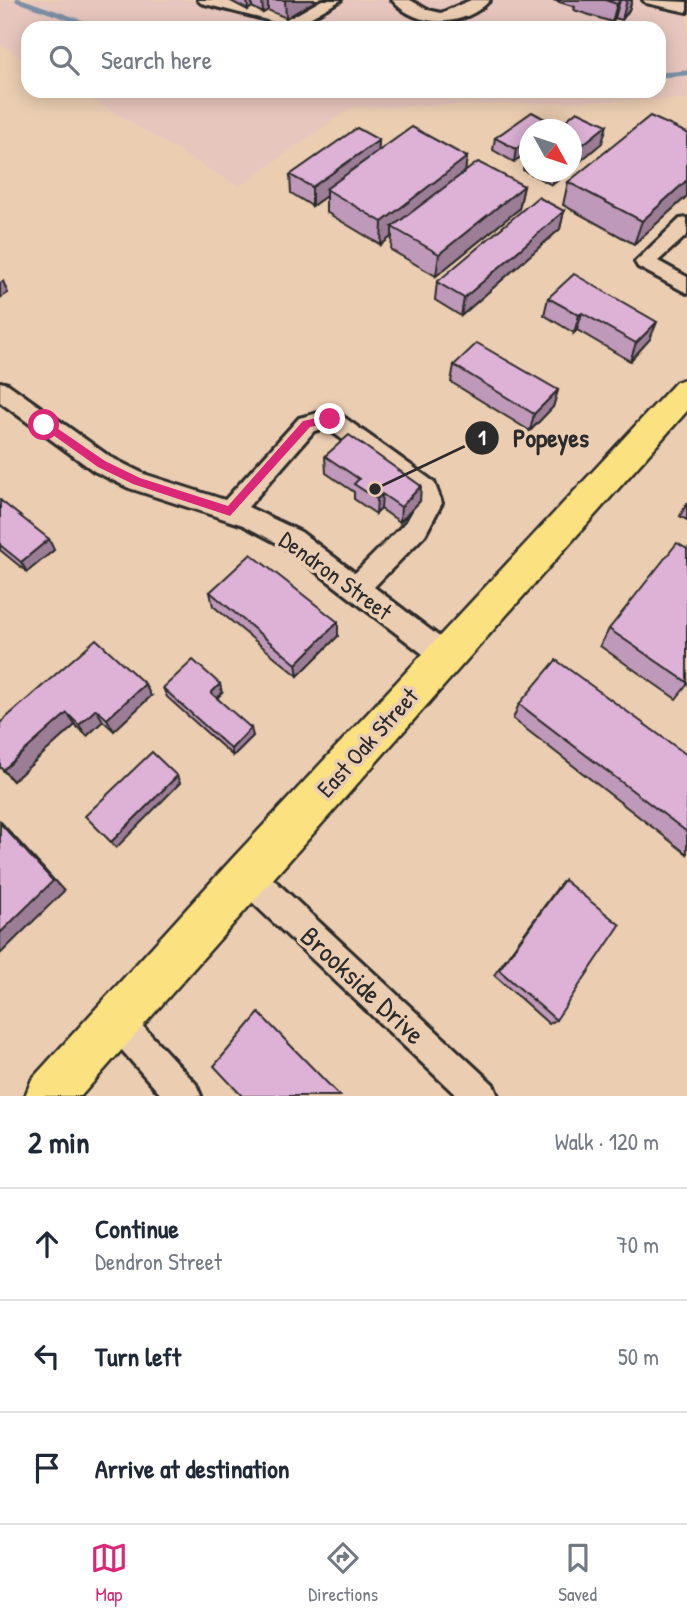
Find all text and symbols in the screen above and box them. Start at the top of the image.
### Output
search box [21,21,666,98]
icon: search [45,41,83,79]
text: Search here [101,42,212,77]
north arrow [519,119,582,182]
route end [314,403,345,434]
route start [28,409,59,440]
callout: Popeyes [464,414,603,461]
text: Popeyes [513,420,589,456]
text: 1 [478,423,486,452]
street label: Dendron Street [273,523,400,627]
street label: East Oak Street [309,680,425,804]
street label: Brookside Drive [292,917,434,1053]
text: 2 min [28,1122,90,1162]
text: Walk · 120 m [555,1126,659,1157]
text: Continue [95,1211,179,1246]
icon: ahead [28,1225,66,1263]
text: 70 m [616,1229,659,1260]
text: Dendron Street [95,1246,222,1277]
icon: left [28,1337,66,1375]
text: Turn left [95,1339,181,1374]
text: 50 m [618,1341,659,1372]
icon: arrive [28,1449,66,1487]
text: Arrive at destination [95,1451,290,1486]
tab: Map [90,1539,128,1607]
tab: Directions [308,1539,378,1607]
tab: Saved [558,1539,597,1607]

